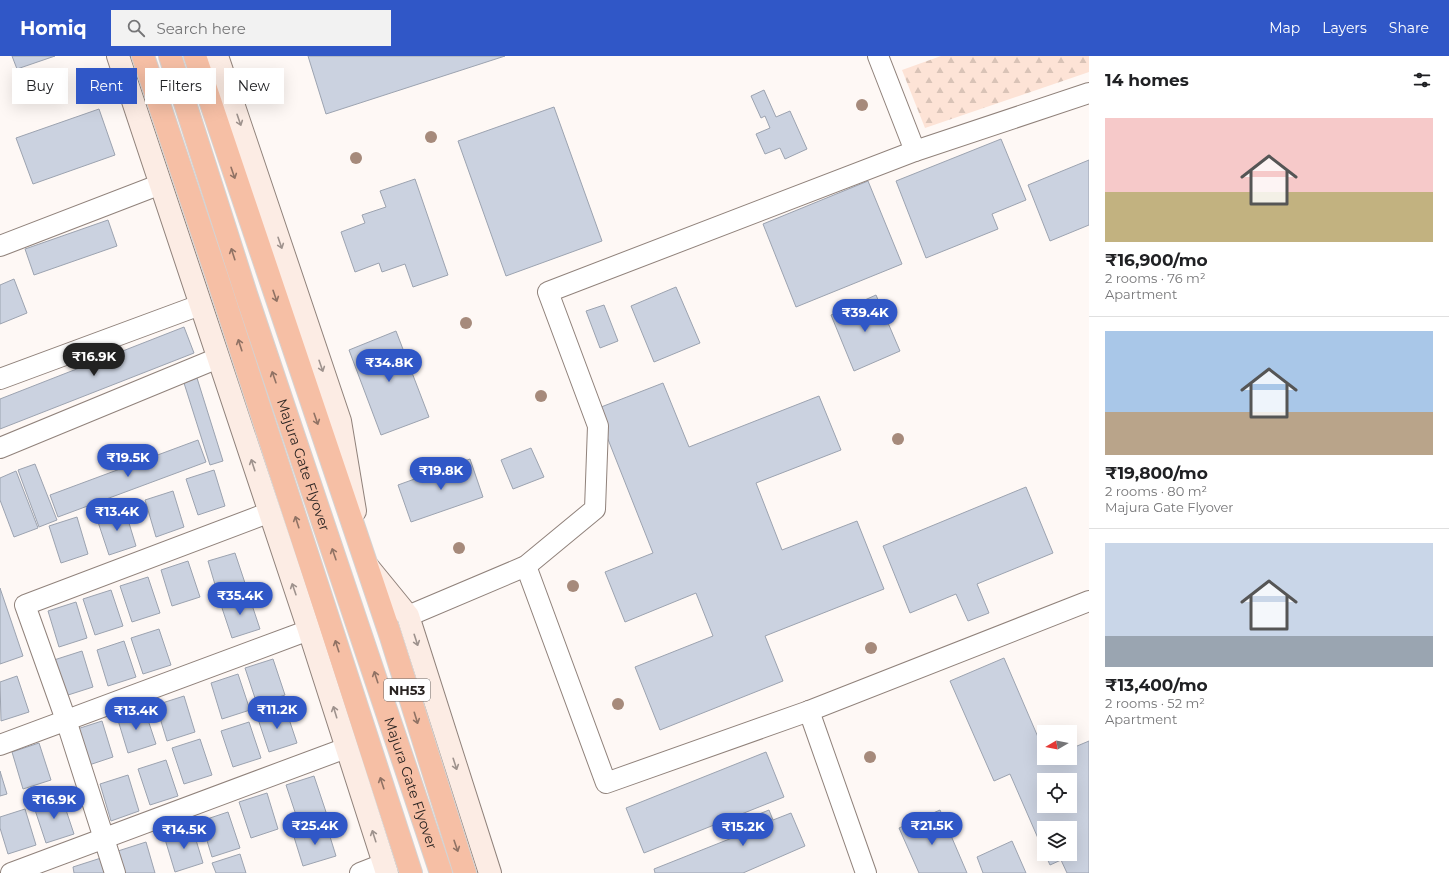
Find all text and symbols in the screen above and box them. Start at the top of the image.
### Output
search box [111,10,391,46]
text: Homiq [20,17,87,40]
icon: search [125,17,147,39]
text: Search here [157,19,246,38]
text: Map [1269,19,1300,37]
text: Layers [1322,19,1367,37]
text: Share [1389,19,1429,37]
chip: Buy [12,68,68,104]
chip: Rent [76,68,137,104]
chip: Filters [145,68,216,104]
chip: New [224,68,284,104]
icon: filters [1411,69,1433,91]
text: 14 homes [1105,70,1189,90]
one-way arrow [235,113,243,125]
icon: home [1233,144,1305,216]
one-way arrow [230,167,238,179]
one-way arrow [277,236,284,249]
one-way arrow [229,248,236,261]
text: ₹16,900/mo [1105,250,1208,270]
text: 2 rooms · 76 m² [1105,270,1205,286]
text: Apartment [1105,286,1177,302]
one-way arrow [272,290,279,303]
pin: ₹39.4K [832,299,898,333]
text: ₹39.4K [841,304,889,320]
one-way arrow [236,339,243,352]
pin: ₹16.9K [61,343,127,377]
text: ₹16.9K [72,348,116,364]
pin: ₹34.8K [356,349,422,383]
text: ₹34.8K [365,354,413,370]
icon: home [1233,357,1305,429]
one-way arrow [318,359,325,372]
one-way arrow [270,371,277,384]
street label: Majura Gate Flyover [273,396,334,534]
one-way arrow [313,413,321,425]
pin: ₹19.5K [95,444,161,478]
text: ₹19.5K [106,449,150,465]
pin: ₹19.8K [408,457,474,491]
one-way arrow [249,459,256,472]
text: ₹19.8K [419,462,463,478]
text: ₹19,800/mo [1105,463,1208,483]
text: 2 rooms · 80 m² [1105,483,1207,499]
pin: ₹13.4K [84,498,150,532]
text: Majura Gate Flyover [1105,499,1234,515]
text: ₹13.4K [95,503,139,519]
one-way arrow [293,516,300,529]
one-way arrow [330,547,337,560]
icon: home [1233,569,1305,641]
pin: ₹35.4K [207,582,273,616]
one-way arrow [290,583,298,595]
text: ₹35.4K [217,587,263,603]
one-way arrow [413,633,420,646]
one-way arrow [333,639,340,652]
one-way arrow [372,670,379,683]
text: ₹13,400/mo [1105,675,1208,695]
road number: NH53 [384,679,430,701]
text: 2 rooms · 52 m² [1105,695,1205,711]
pin: ₹11.2K [244,696,310,730]
pin: ₹13.4K [103,697,169,731]
text: ₹11.2K [257,701,297,717]
text: ₹13.4K [114,702,158,718]
one-way arrow [330,707,338,719]
text: Apartment [1105,711,1177,727]
one-way arrow [413,712,420,725]
street label: Majura Gate Flyover [380,715,442,852]
north arrow [1037,725,1077,765]
map controls [1037,725,1077,861]
one-way arrow [452,757,459,770]
button: locate [1037,773,1077,813]
one-way arrow [377,777,385,789]
pin: ₹16.9K [21,786,87,820]
text: ₹16.9K [32,791,76,807]
pin: ₹25.4K [282,812,348,846]
pin: ₹21.5K [899,812,965,846]
pin: ₹15.2K [710,813,776,847]
pin: ₹14.5K [151,816,217,850]
text: ₹25.4K [292,817,338,833]
text: ₹21.5K [911,817,953,833]
text: ₹15.2K [721,818,765,834]
text: ₹14.5K [162,821,206,837]
button: layers [1037,821,1077,861]
one-way arrow [370,830,377,843]
one-way arrow [453,840,461,852]

